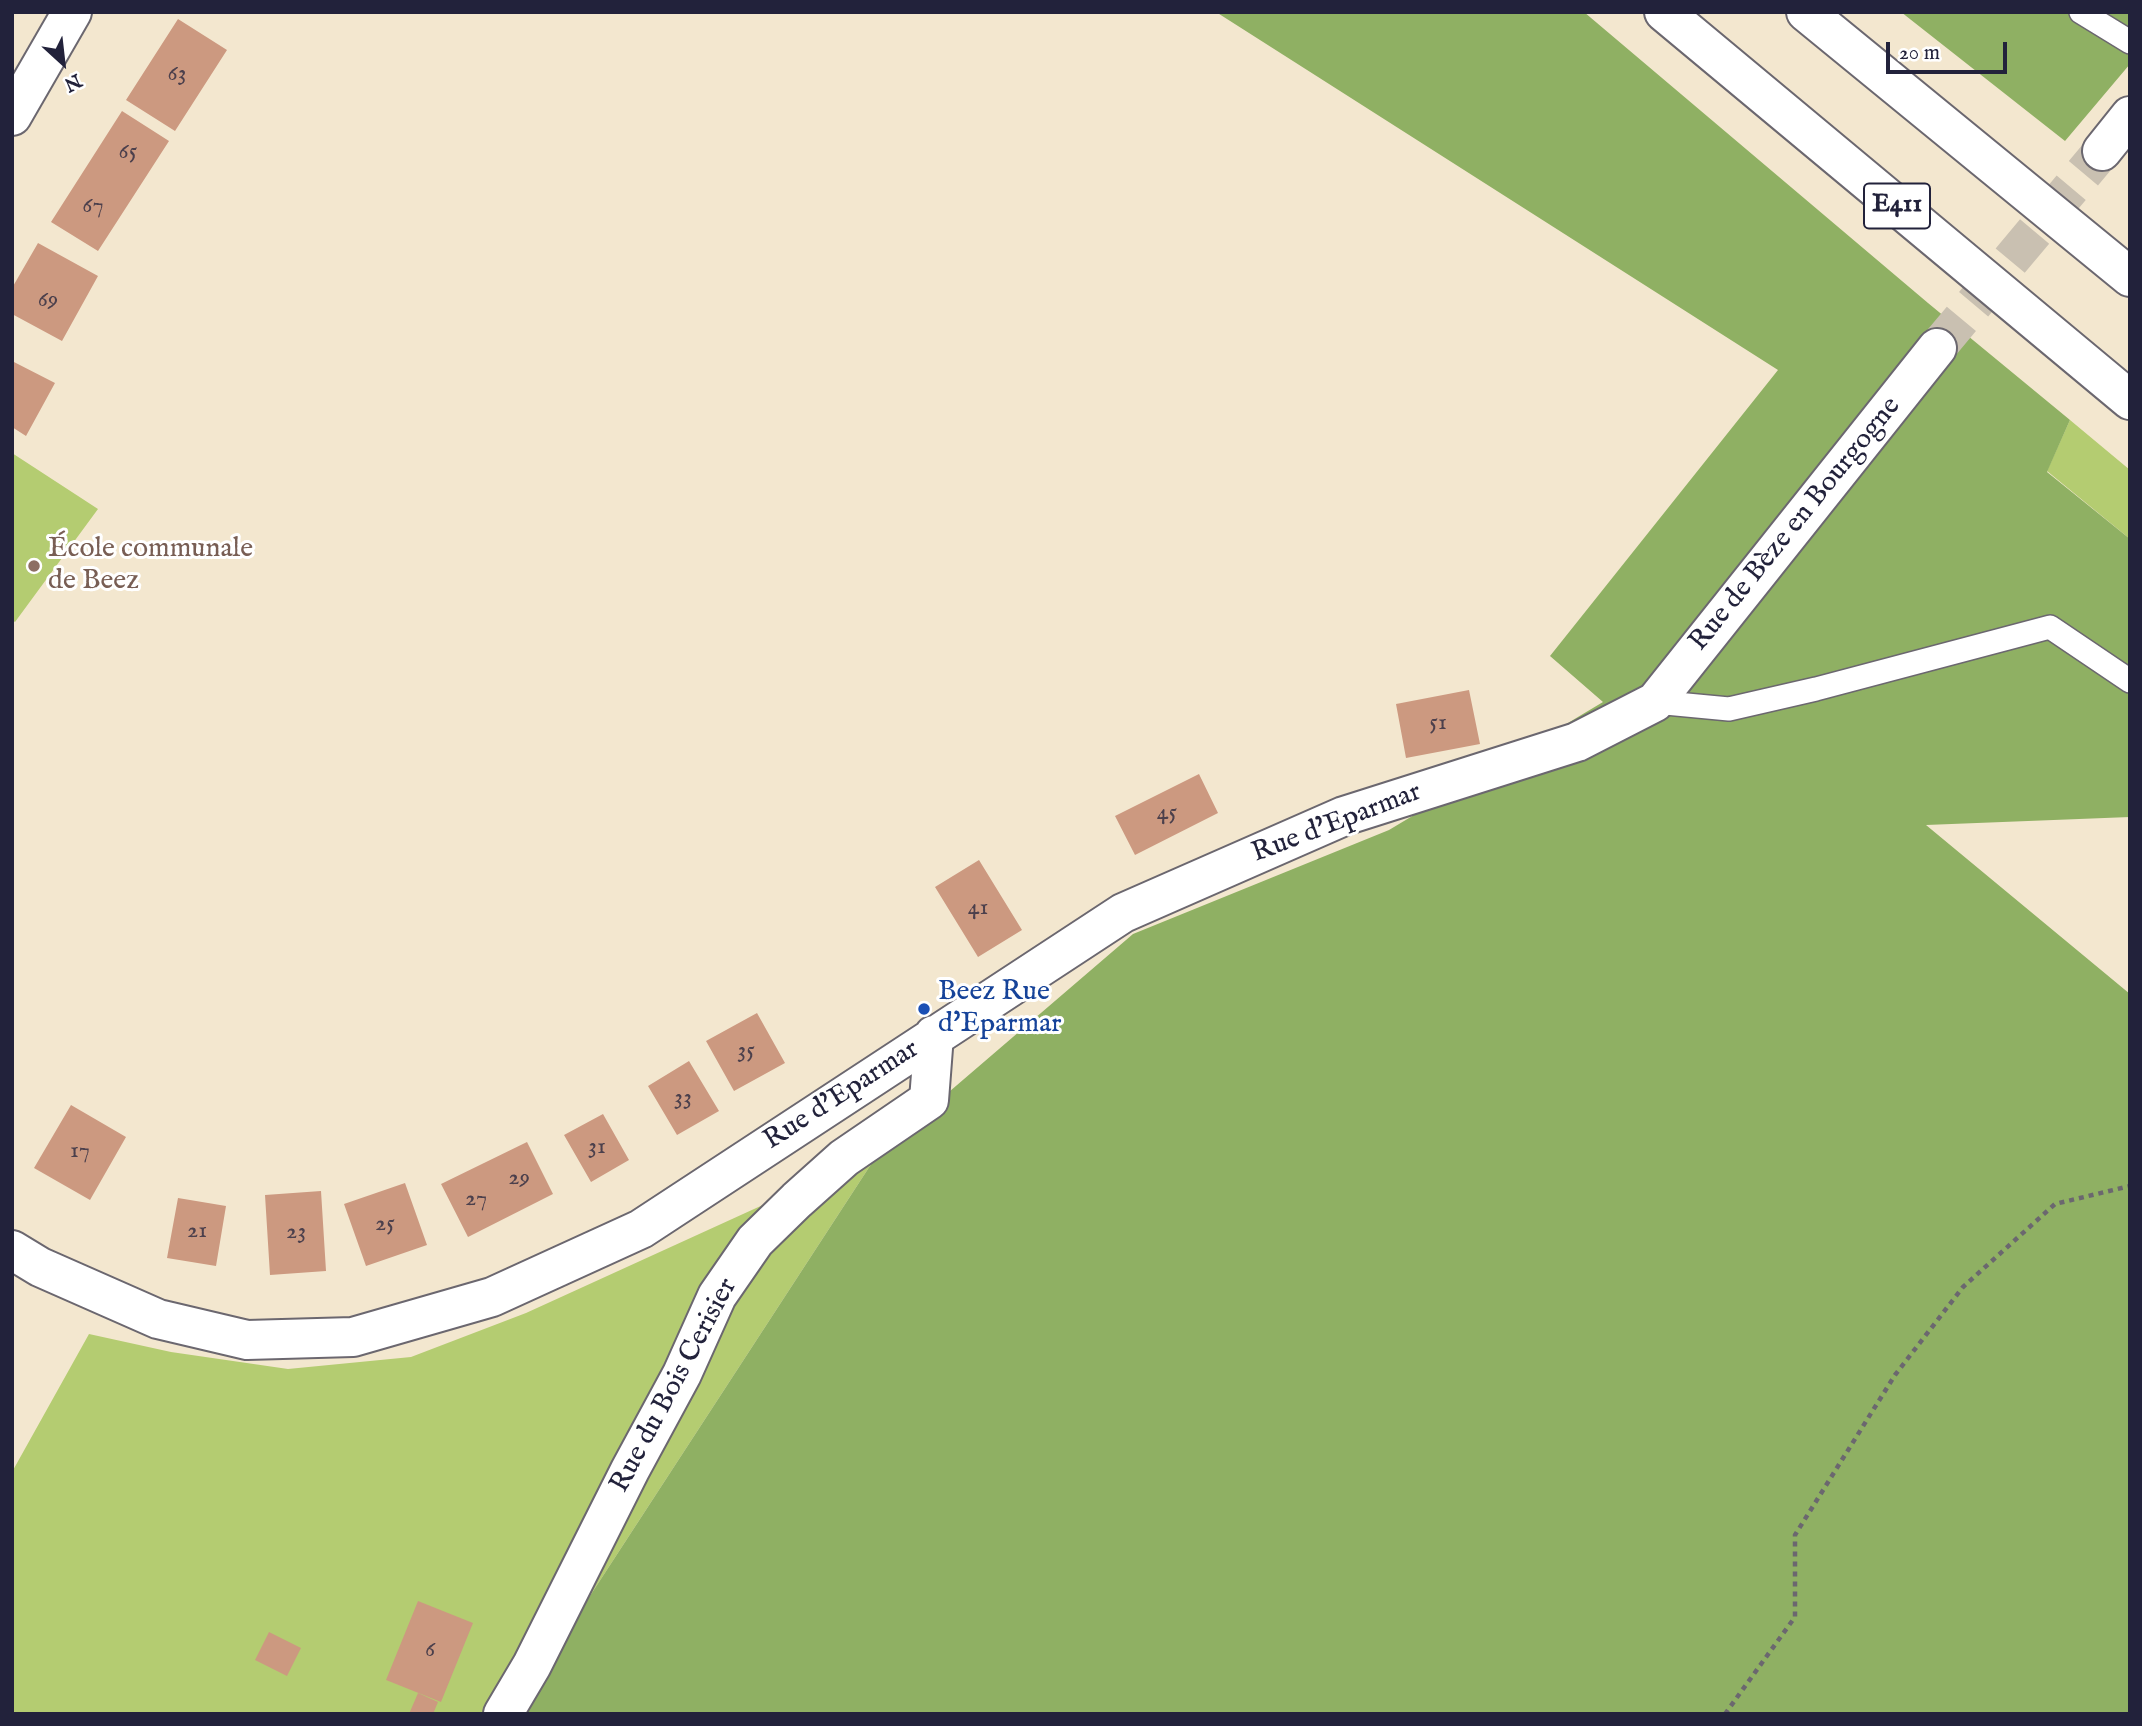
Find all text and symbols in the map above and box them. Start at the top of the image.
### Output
north arrow [28,28,98,98]
scale bar [1890,28,2011,72]
text: 20 m [1899,40,1940,67]
house number: 63 [167,61,187,89]
text: N [60,67,85,96]
house number: 65 [119,139,137,167]
road number: E411 [1864,183,1930,228]
house number: 67 [82,193,104,221]
house number: 69 [38,287,58,315]
street label: Rue de Bèze en Bourgogne [1683,391,1909,659]
place label: École communale de Beez [48,533,253,599]
marker: École communale de Beez [26,558,42,574]
house number: 51 [1429,710,1447,738]
street label: Rue d'Eparmar [1248,776,1426,872]
house number: 45 [1157,800,1177,828]
house number: 41 [968,895,988,923]
place label: Beez Rue d'Eparmar [938,976,1062,1042]
marker: Beez Rue d'Eparmar [916,1001,932,1017]
street label: Rue d'Eparmar [758,1033,926,1159]
house number: 35 [737,1038,755,1066]
house number: 33 [674,1085,692,1113]
house number: 31 [588,1134,606,1162]
house number: 17 [70,1138,90,1166]
house number: 29 [508,1165,530,1193]
house number: 27 [465,1186,487,1214]
house number: 25 [375,1211,395,1239]
house number: 21 [187,1218,207,1246]
house number: 23 [286,1219,306,1247]
street label: Rue du Bois Cerisier [604,1273,746,1499]
house number: 6 [425,1637,435,1665]

